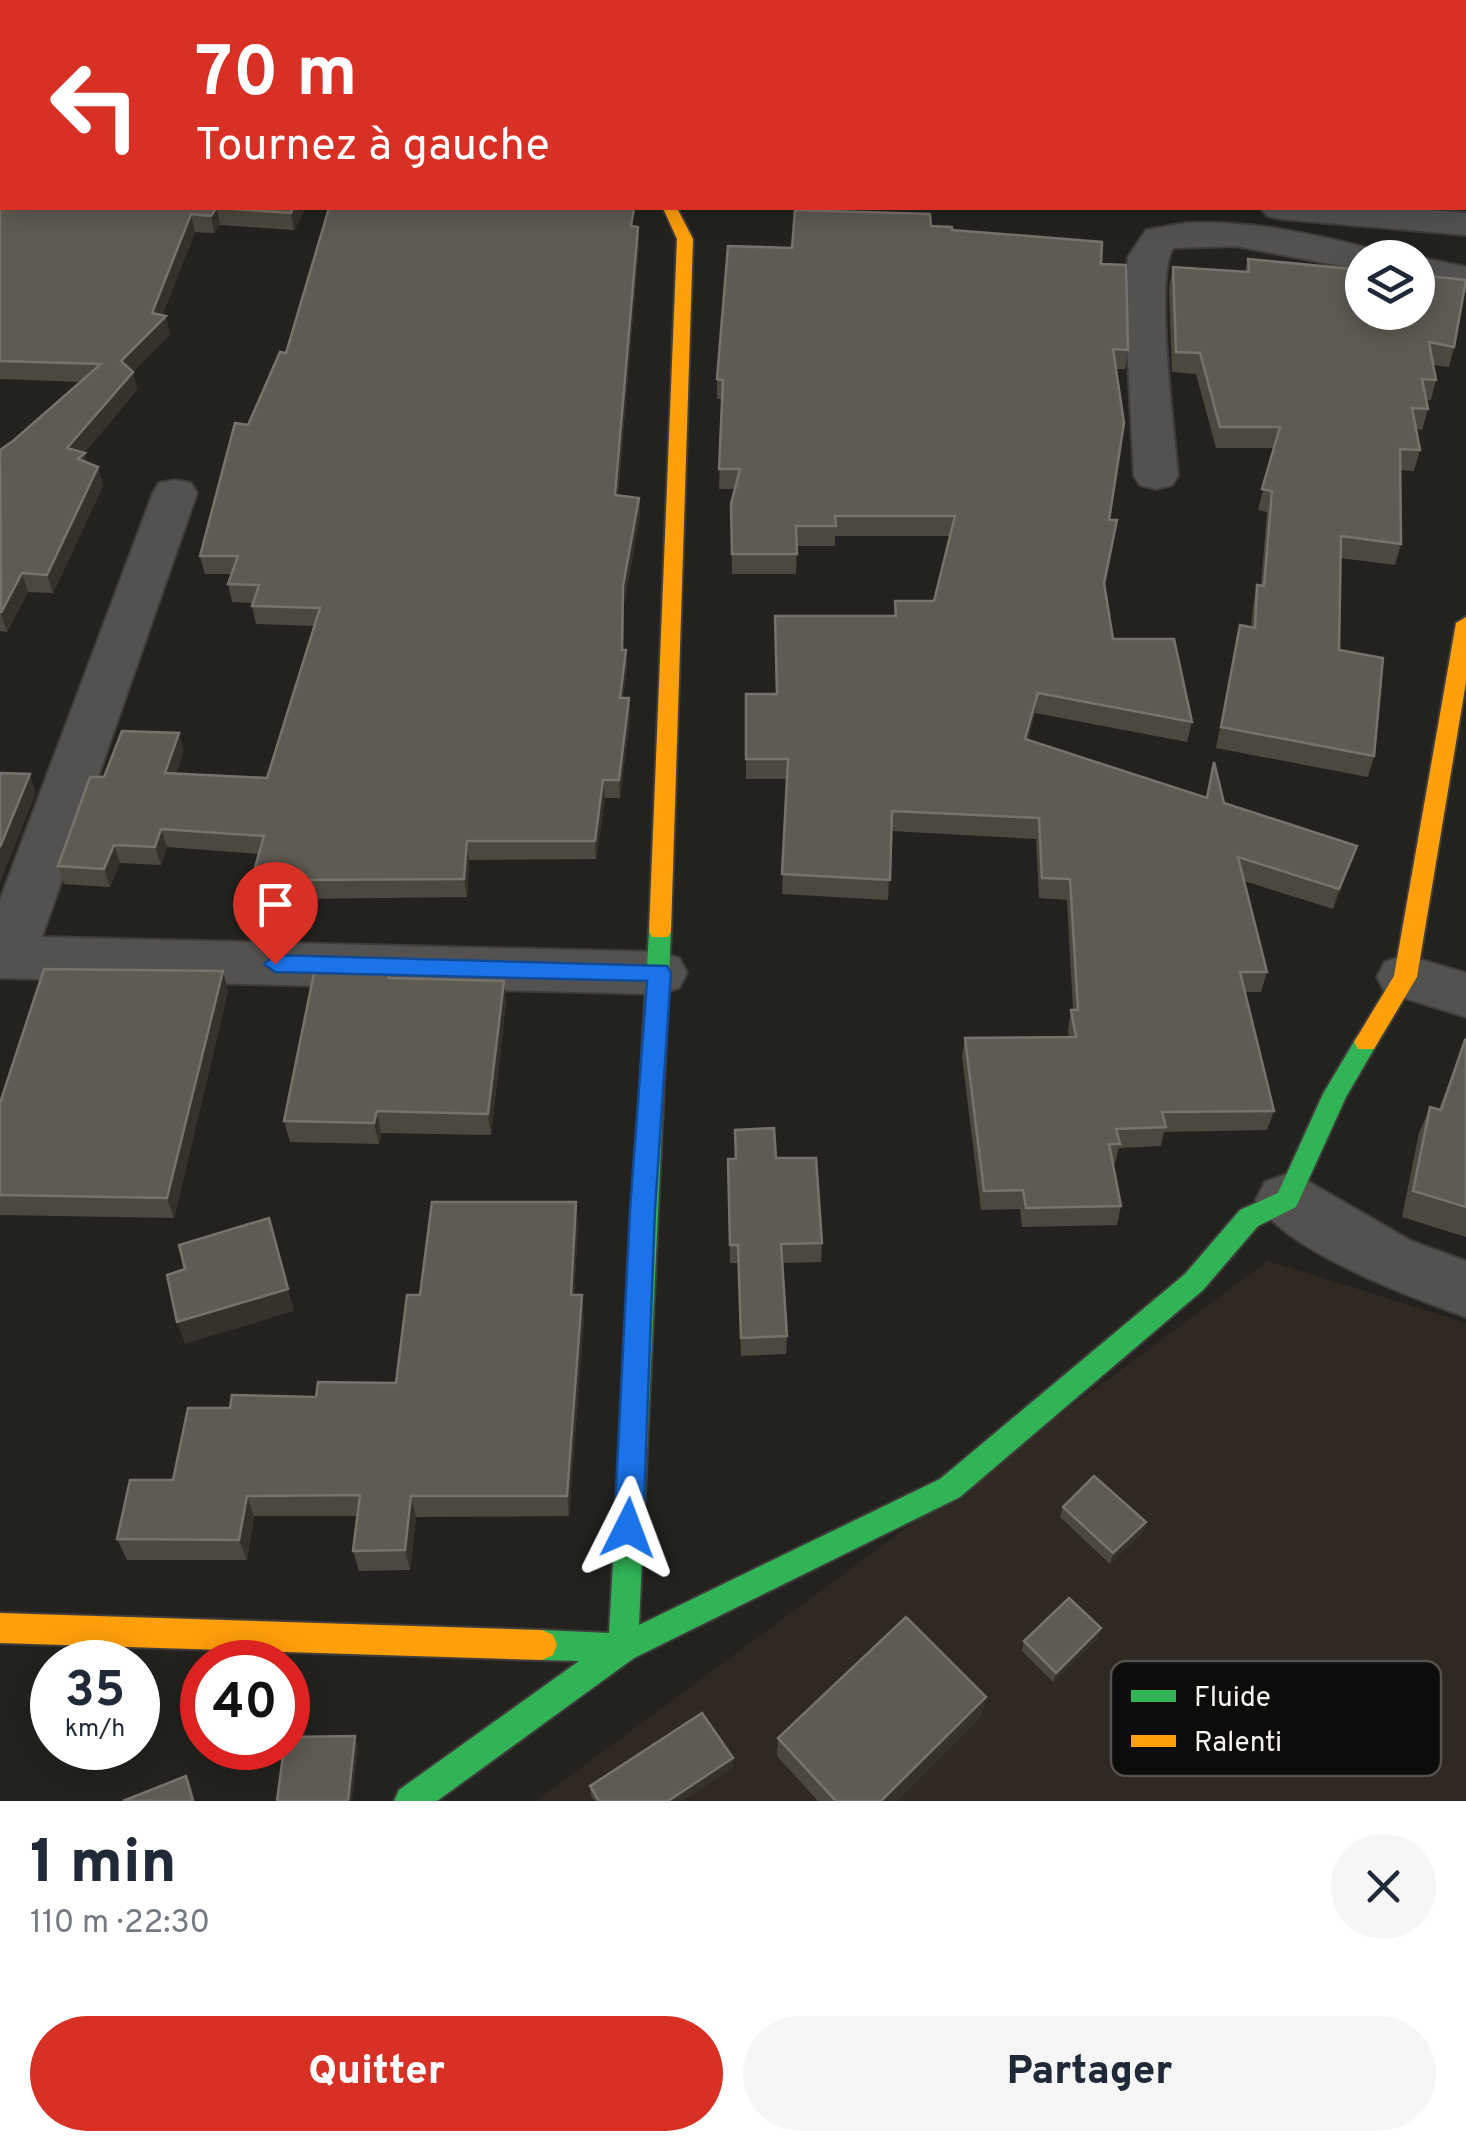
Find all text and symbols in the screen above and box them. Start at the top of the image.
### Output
text: 70 m [195,32,358,121]
icon: left [30,40,160,170]
text: Tournez à gauche [195,119,550,176]
map controls [1345,240,1435,330]
button: layers [1345,240,1435,330]
pin [233,862,318,965]
icon: arrive [248,877,303,932]
position arrow [576,1476,680,1580]
speed limit sign: 40 [180,1640,310,1770]
text: 35 [65,1661,125,1724]
legend [1111,1661,1441,1776]
text: Fluide [1194,1681,1271,1717]
text: km/h [65,1714,125,1746]
text: Ralenti [1194,1726,1282,1762]
text: 1 min [30,1828,177,1904]
button: close [1331,1834,1436,1939]
text: 110 m · 22:30 [30,1904,210,1944]
button: Quitter [30,2016,723,2131]
button: Partager [743,2016,1436,2131]

